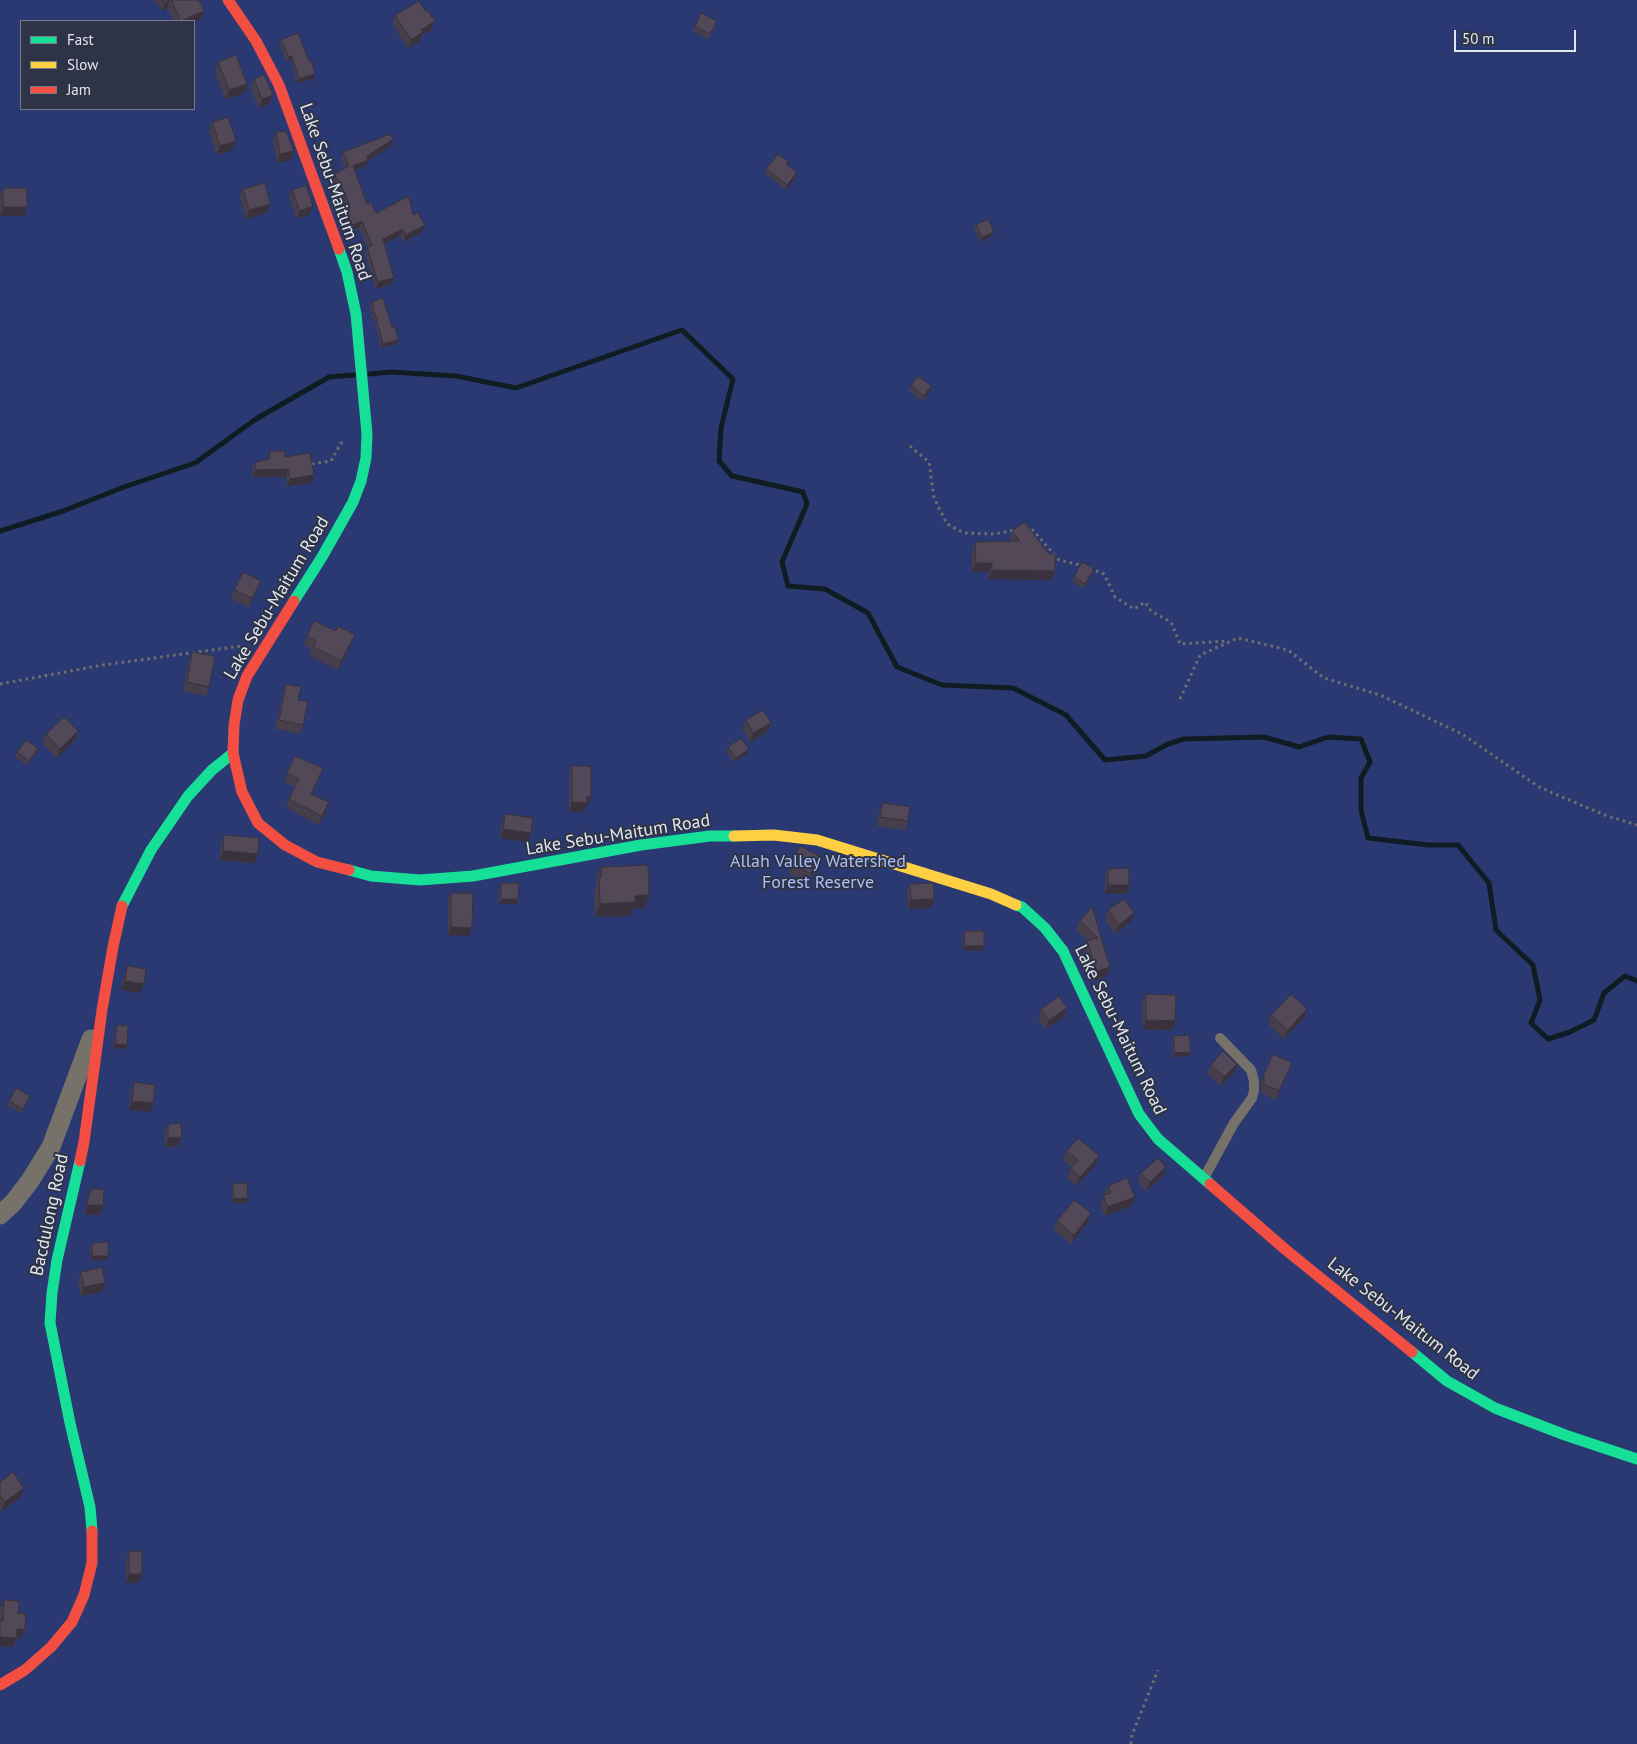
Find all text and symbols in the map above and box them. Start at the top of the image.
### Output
legend [20,20,195,110]
scale bar [1457,20,1580,52]
text: 50 m [1462,29,1495,48]
text: Fast [67,30,94,49]
text: Slow [67,55,98,74]
text: Jam [67,80,91,99]
street label: Lake Sebu-Maitum Road [294,100,376,284]
street label: Lake Sebu-Maitum Road [220,513,334,683]
street label: Lake Sebu-Maitum Road [524,810,712,860]
park label: Allah Valley Watershed Forest Reserve [730,851,906,894]
street label: Lake Sebu-Maitum Road [1069,942,1171,1118]
street label: Bacdulong Road [27,1152,73,1278]
street label: Lake Sebu-Maitum Road [1323,1253,1483,1385]

